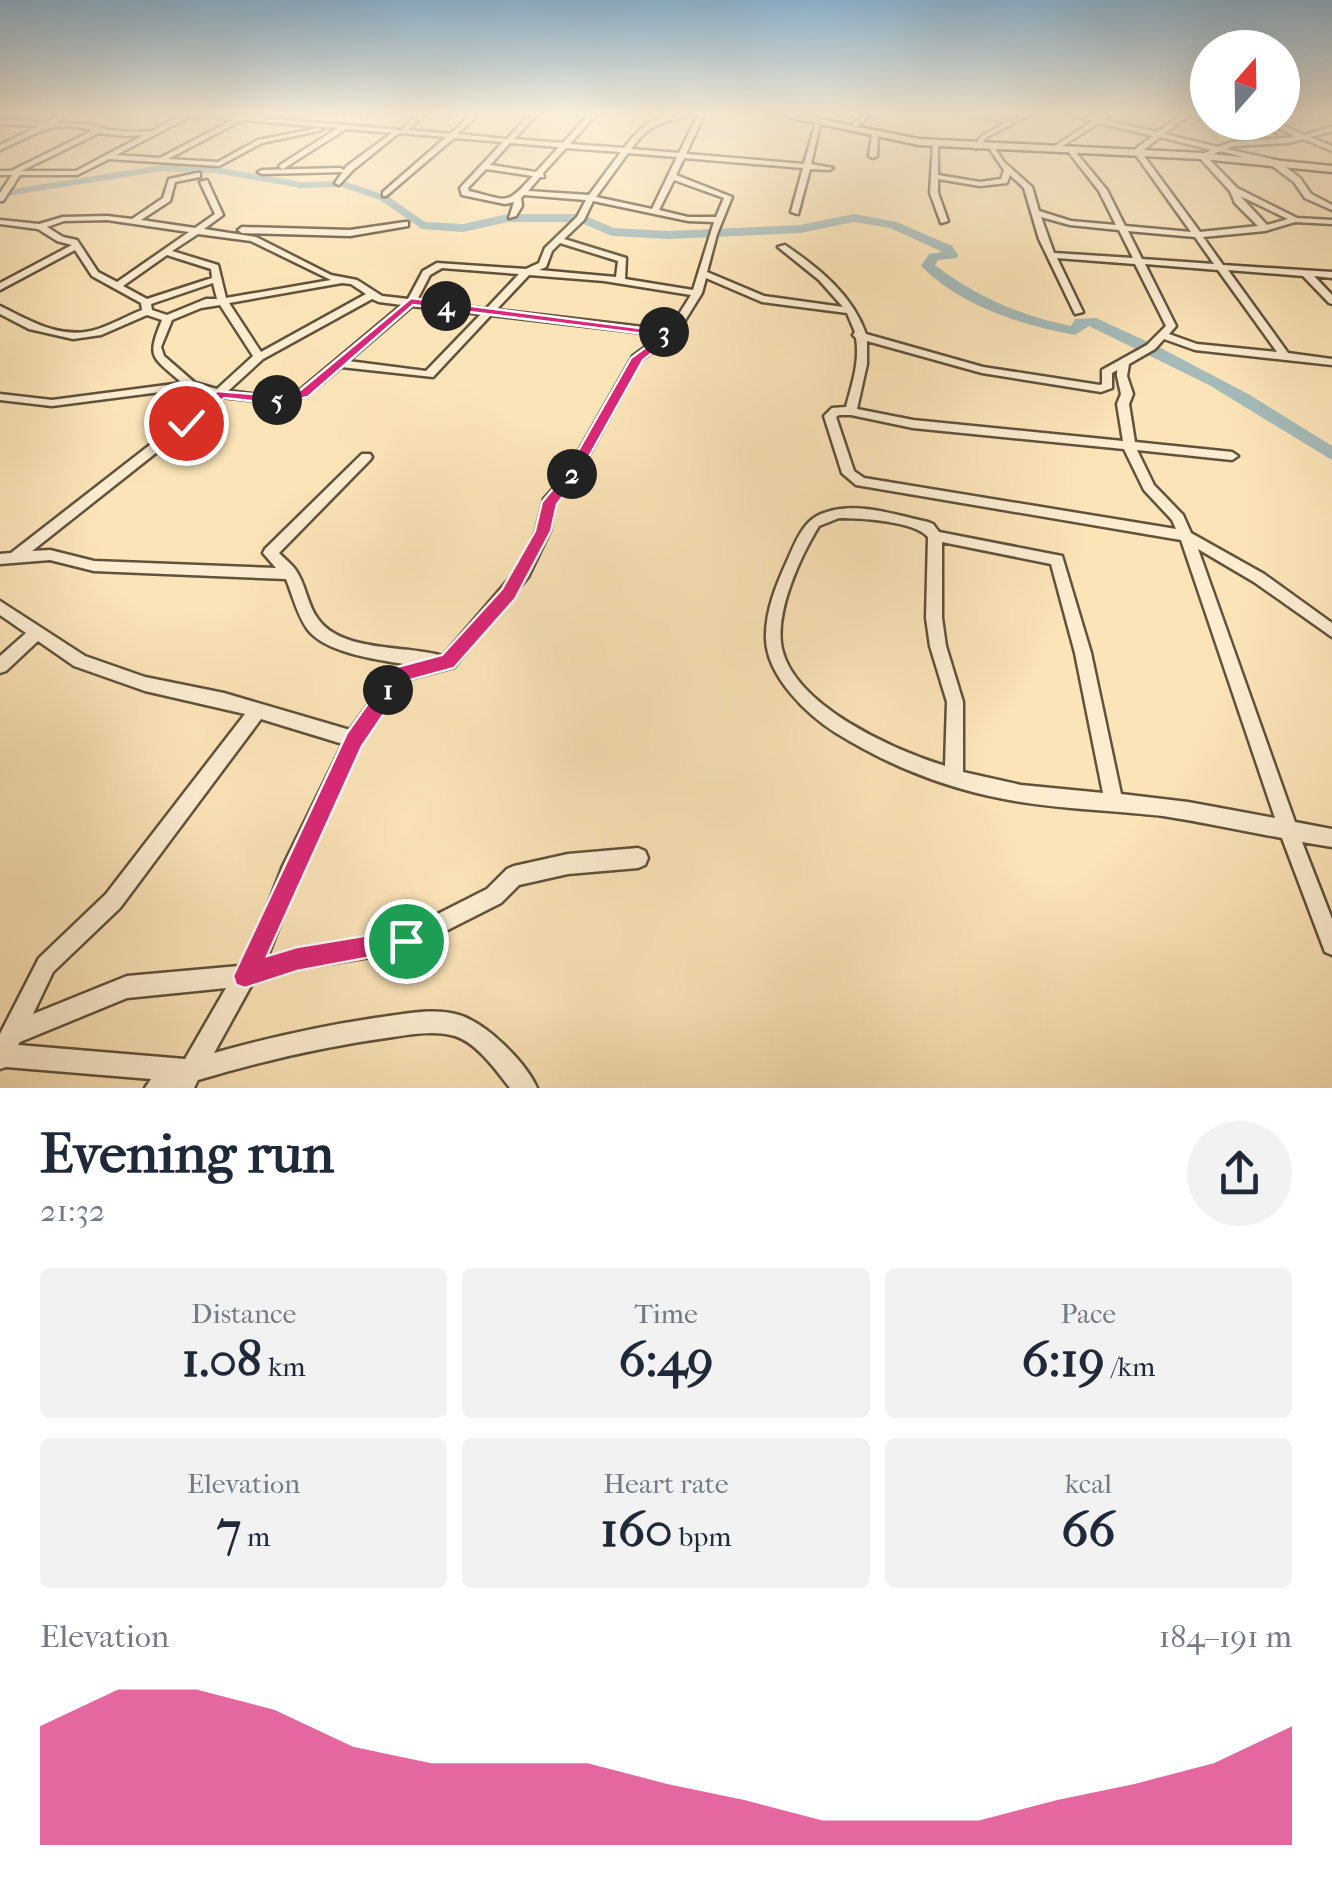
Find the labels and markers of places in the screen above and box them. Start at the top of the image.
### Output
pin: 4 [421,281,471,331]
pin: 3 [639,307,689,357]
pin: 5 [252,375,302,425]
pin [144,381,229,466]
pin: 2 [547,449,597,499]
pin: 1 [363,665,413,715]
pin [364,899,449,984]

